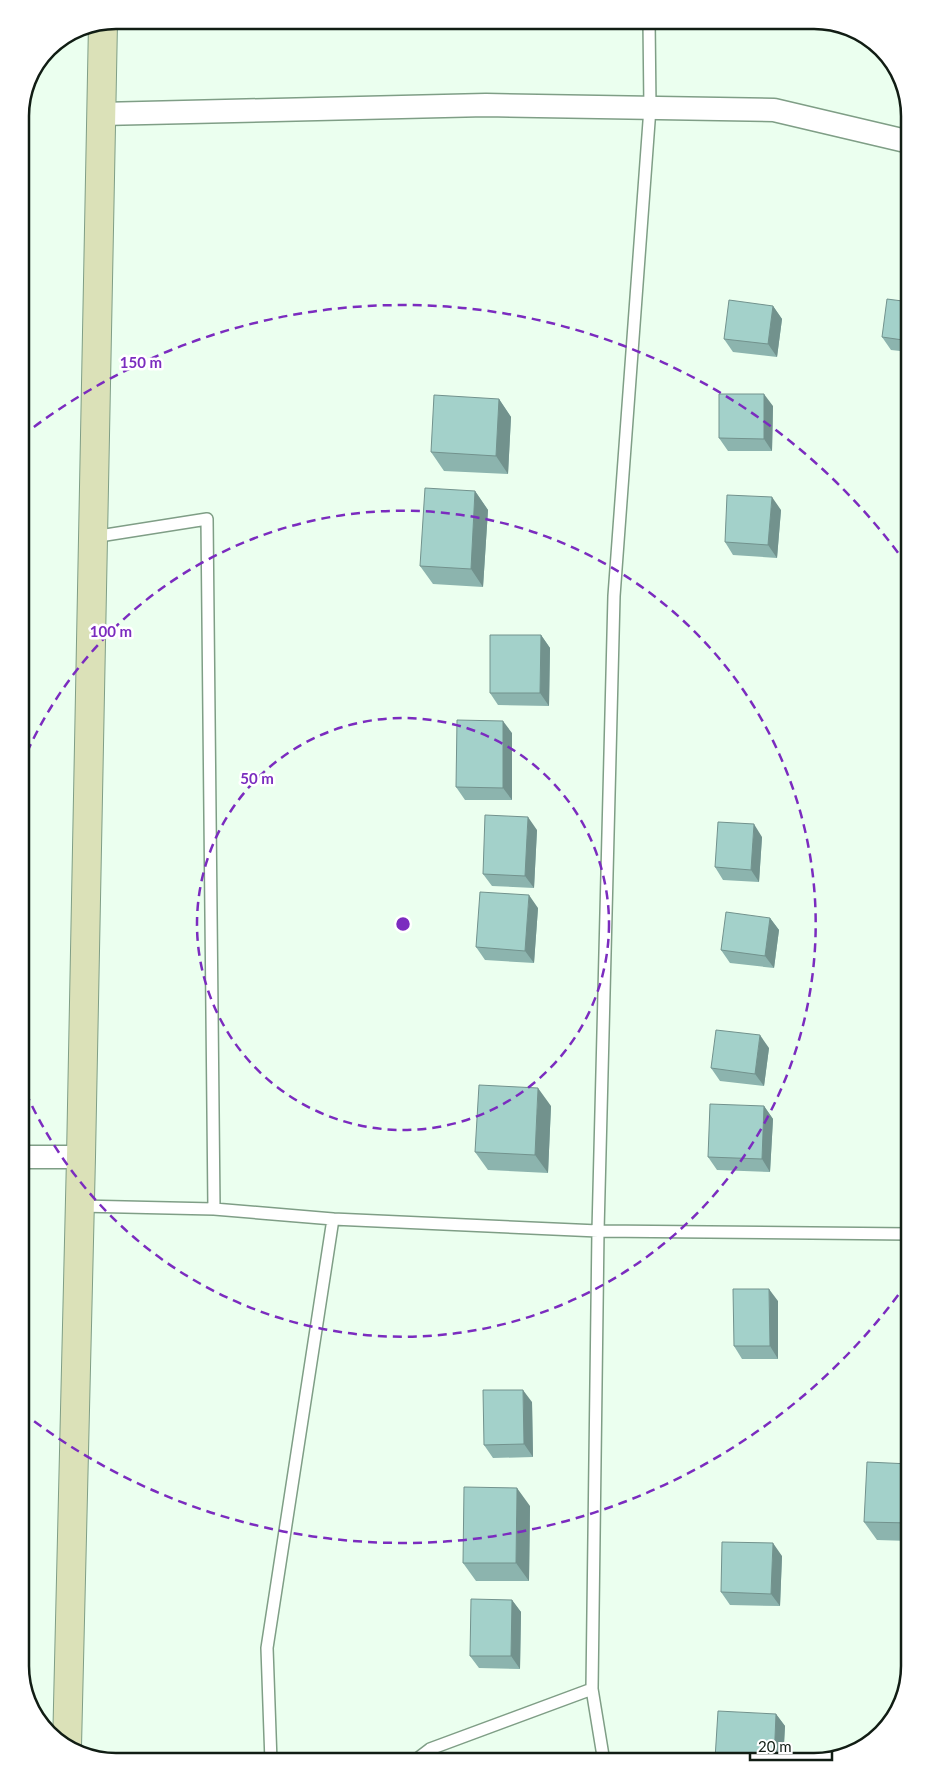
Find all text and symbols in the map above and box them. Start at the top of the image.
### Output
text: 150 m [120,353,162,371]
text: 100 m [90,622,132,640]
text: 50 m [240,769,274,787]
centre of rings [394,915,412,933]
scale bar [750,1730,832,1762]
text: 20 m [758,1737,792,1755]

